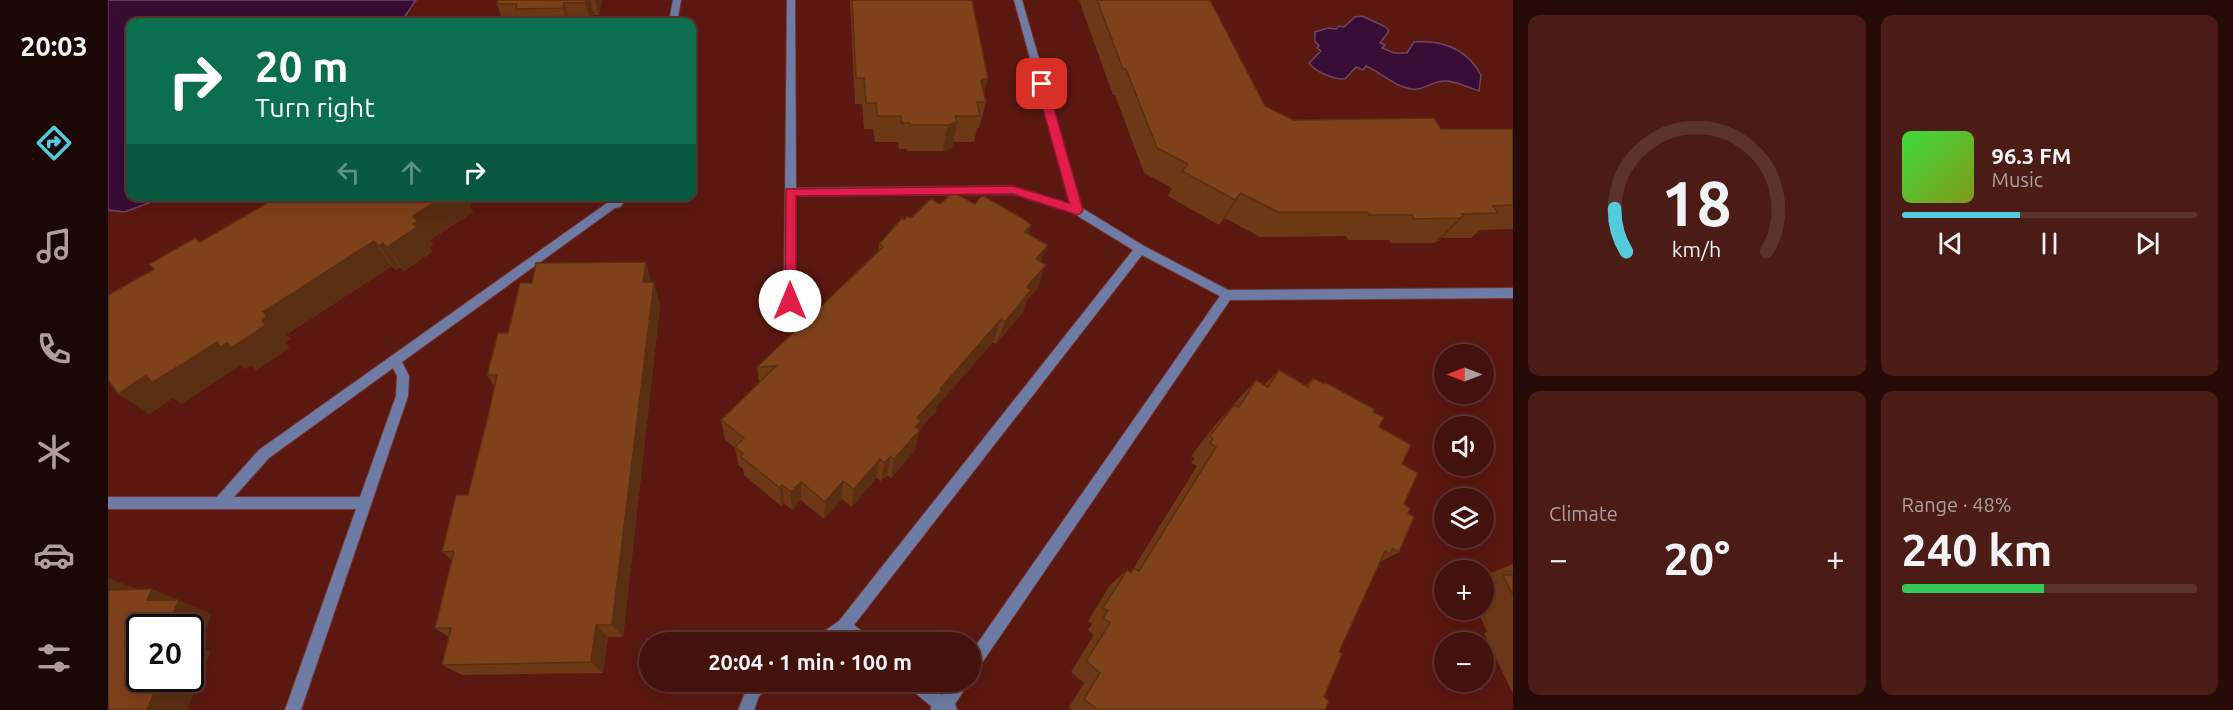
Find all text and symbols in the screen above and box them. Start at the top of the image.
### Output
text: 20:03 [20,31,88,61]
icon: right [156,42,234,120]
text: 20 m [255,43,349,90]
pin [1016,58,1067,109]
icon: arrive [1025,67,1058,100]
text: Turn right [255,92,375,122]
icon: directions [33,122,75,164]
text: 96.3 FM [1992,143,2071,168]
icon: left [332,156,365,189]
icon: ahead [395,156,428,189]
icon: right [458,156,491,189]
text: Music [1992,168,2043,191]
text: 18 [1662,169,1732,239]
icon: music [33,225,75,267]
icon: previous [1934,227,1967,260]
icon: pause [2033,227,2066,260]
icon: next [2131,227,2164,260]
text: km/h [1672,238,1721,262]
position arrow [758,269,822,333]
icon: phone [33,328,75,370]
north arrow [1434,344,1494,404]
map controls [1434,344,1494,692]
button: sound [1434,416,1494,476]
icon: climate [33,431,75,473]
button: layers [1434,488,1494,548]
text: Range · 48% [1902,493,2012,516]
text: Climate [1549,502,1618,525]
text: 240 km [1902,524,2052,575]
text: 20° [1663,533,1730,584]
icon: car [33,534,75,576]
text: − [1549,540,1568,577]
text: + [1826,540,1845,577]
button: + [1434,560,1494,620]
speed limit sign: 20 [126,614,204,692]
button: − [1434,632,1494,692]
icon: filters [33,637,75,679]
text: 20:04 · 1 min · 100 m [708,649,912,674]

